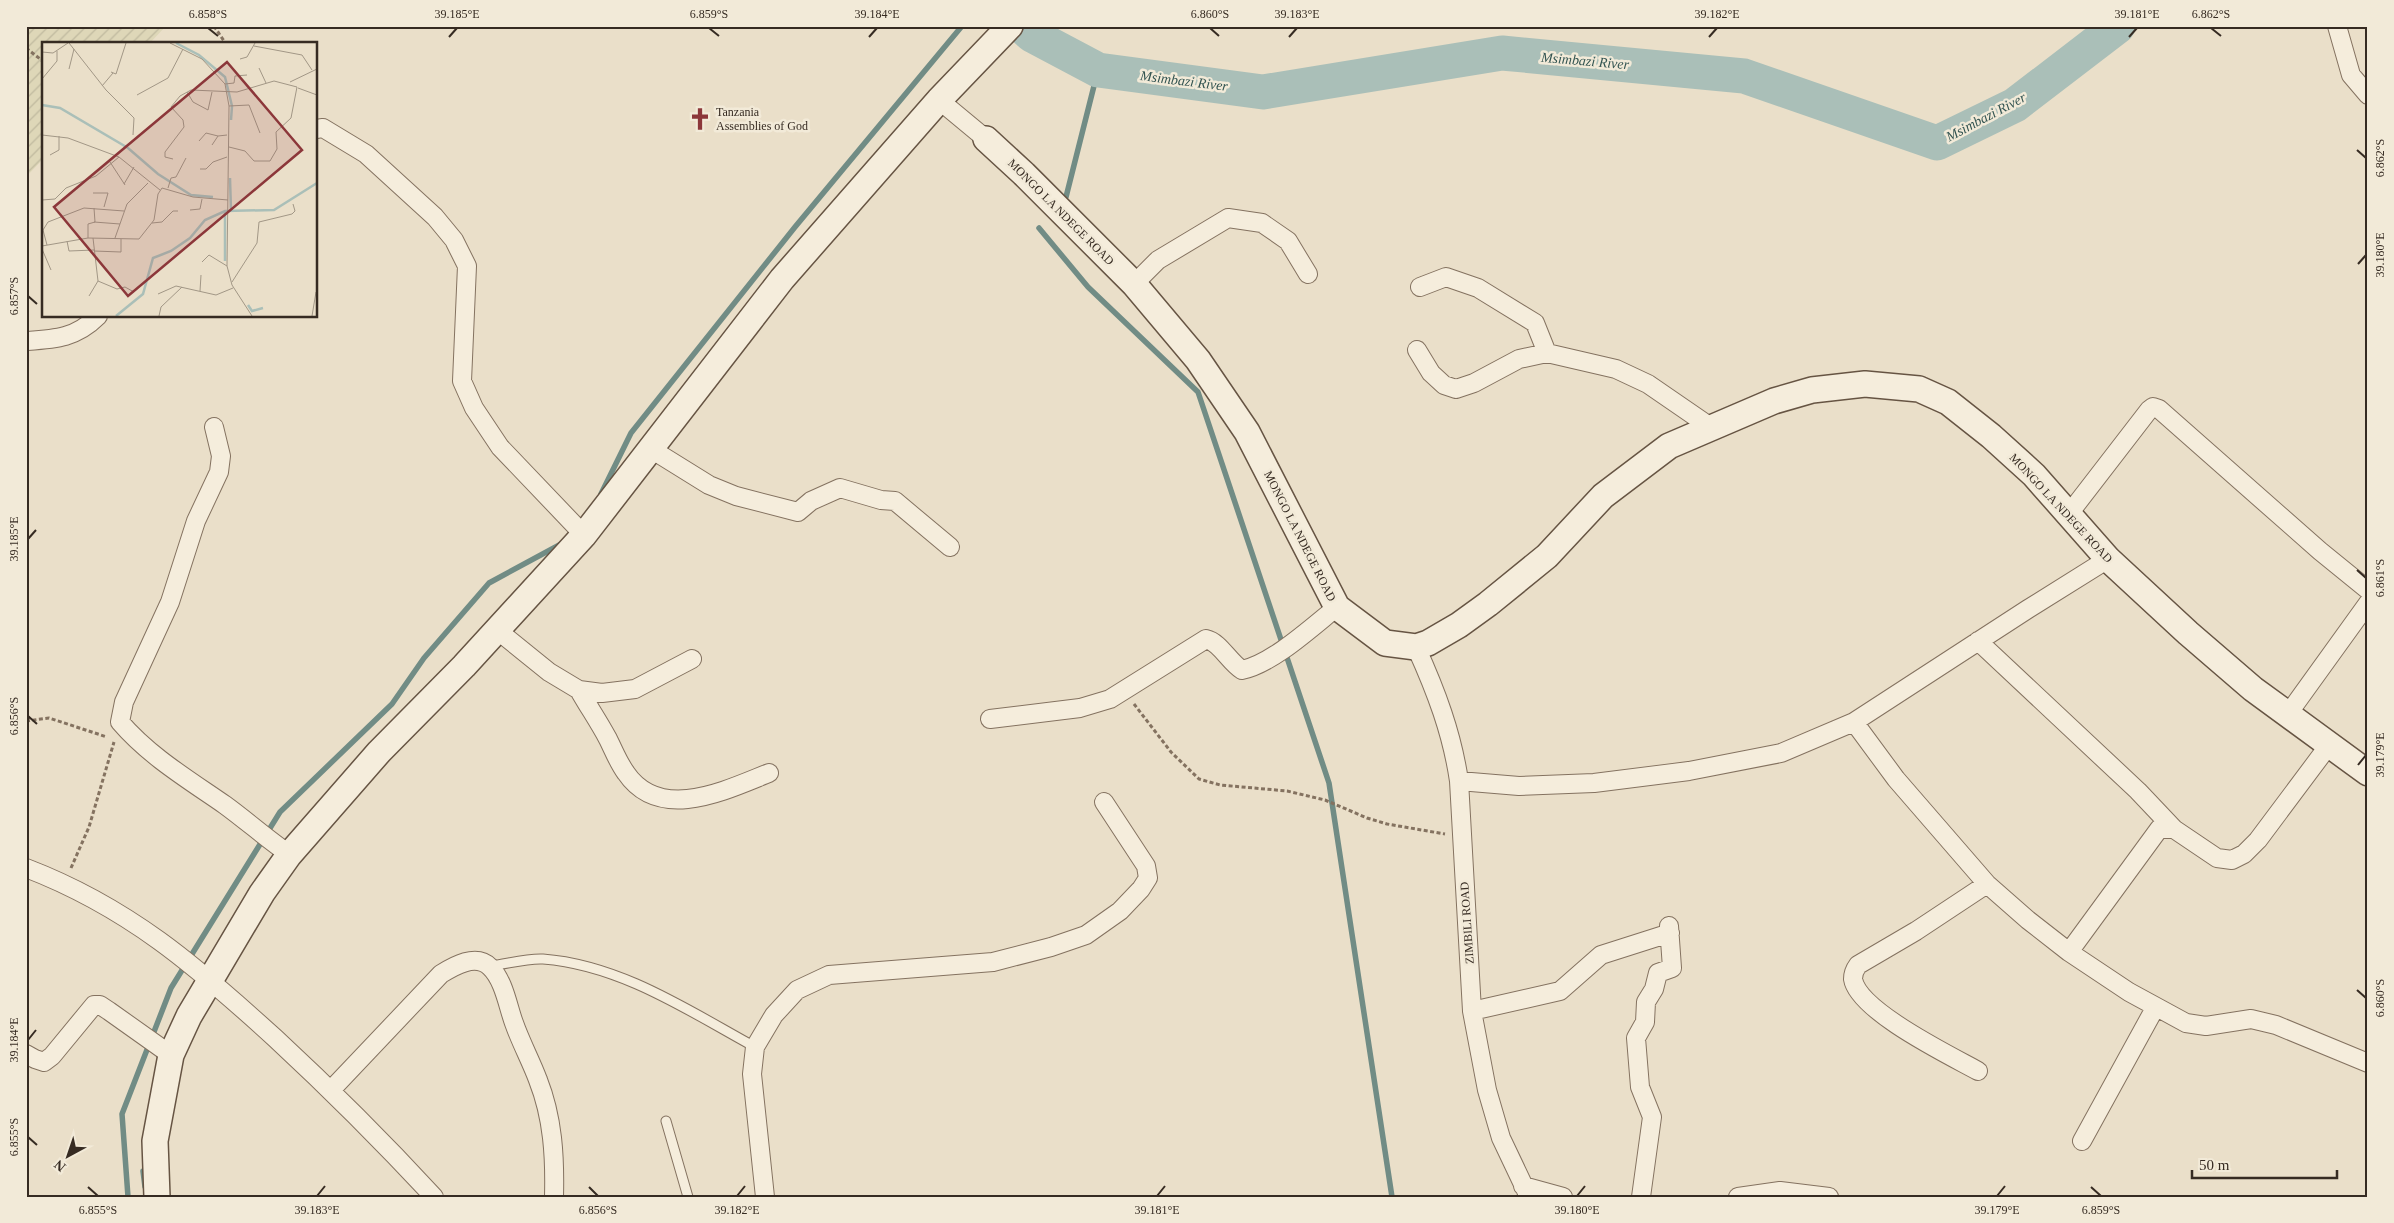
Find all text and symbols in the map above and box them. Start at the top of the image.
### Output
text: 6.858°S [189,7,227,21]
text: 39.185°E [434,7,480,21]
text: 6.859°S [690,7,728,21]
text: 39.184°E [854,7,900,21]
text: 6.860°S [1191,7,1229,21]
text: 39.183°E [1274,7,1320,21]
text: 39.182°E [1694,7,1740,21]
text: 39.181°E [2114,7,2160,21]
text: 6.862°S [2192,7,2230,21]
inset map [42,42,318,318]
water label: Msimbazi River [1539,50,1630,72]
water label: Msimbazi River [1138,68,1229,94]
water label: Msimbazi River [1943,89,2029,145]
place label: Tanzania Assemblies of God [716,105,808,133]
church icon: Tanzania Assemblies of God [687,106,713,132]
text: 6.862°S [2373,139,2387,177]
street label: MONGO LA NDEGE ROAD [1005,156,1117,268]
text: 39.180°E [2373,232,2387,278]
text: 6.857°S [7,277,21,315]
street label: MONGO LA NDEGE ROAD [2007,450,2116,566]
street label: MONGO LA NDEGE ROAD [1261,469,1339,604]
text: 39.185°E [7,516,21,562]
text: 6.861°S [2373,559,2387,597]
text: 6.856°S [7,697,21,735]
text: 39.179°E [2373,732,2387,778]
street label: ZIMBILI ROAD [1457,881,1477,965]
text: 6.860°S [2373,979,2387,1017]
text: 39.184°E [7,1017,21,1063]
text: 6.855°S [7,1118,21,1156]
north arrow [42,1130,92,1180]
scale bar [2192,1148,2336,1180]
text: N [51,1157,69,1175]
text: 50 m [2199,1157,2230,1173]
text: 6.855°S [79,1203,117,1217]
text: 39.183°E [294,1203,340,1217]
text: 6.856°S [579,1203,617,1217]
text: 39.182°E [714,1203,760,1217]
text: 39.181°E [1134,1203,1180,1217]
text: 39.180°E [1554,1203,1600,1217]
text: 39.179°E [1974,1203,2020,1217]
text: 6.859°S [2082,1203,2120,1217]

